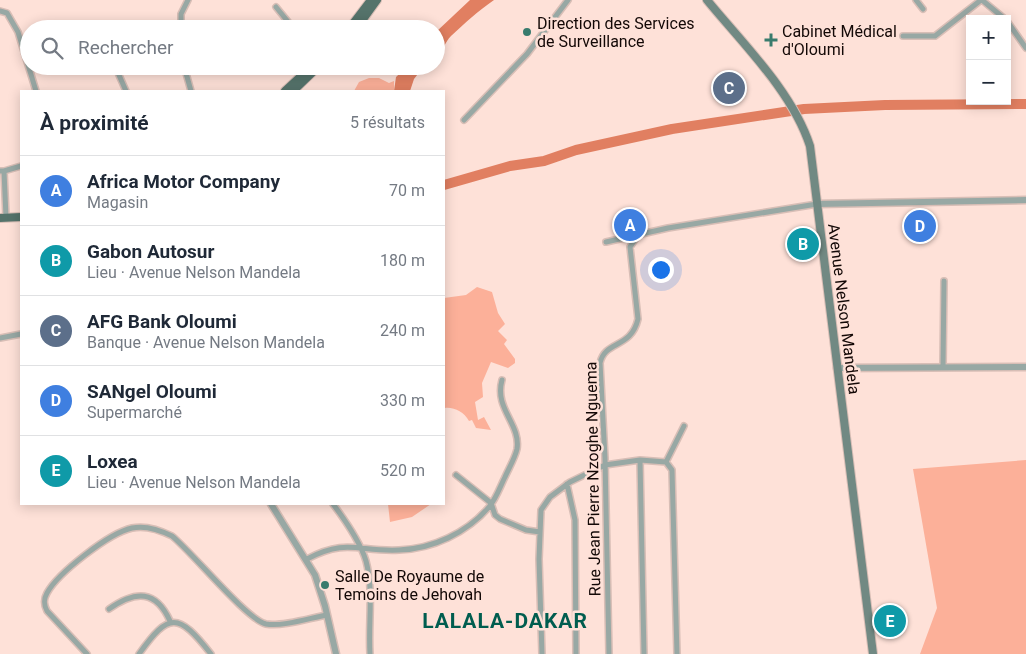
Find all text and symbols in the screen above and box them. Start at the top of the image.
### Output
place label: Direction des Services de Surveillance [537,14,695,51]
map controls [966,15,1011,105]
button: + [966,15,1011,60]
search box [20,20,445,75]
place label: Cabinet Médical d'Oloumi [782,22,897,59]
marker: Direction des Services de Surveillance [521,26,533,38]
marker: Cabinet Médical d'Oloumi [764,33,778,47]
icon: search [38,34,66,62]
text: Rechercher [78,36,173,59]
button: − [966,60,1011,105]
pin: C [713,69,745,107]
text: À proximité [40,111,149,135]
text: 5 résultats [350,113,425,132]
text: Africa Motor Company [87,170,280,193]
text: A [51,181,61,200]
text: 70 m [389,181,425,200]
text: Magasin [87,193,148,212]
pin: A [614,206,646,244]
pin: D [904,207,936,245]
street label: Avenue Nelson Mandela [824,223,864,395]
pin: B [787,225,819,263]
text: Gabon Autosur [87,240,214,263]
text: B [51,251,61,270]
text: 180 m [380,251,425,270]
your location [648,257,674,283]
text: Lieu · Avenue Nelson Mandela [87,263,301,282]
text: AFG Bank Oloumi [87,310,237,333]
text: C [51,321,61,340]
text: 240 m [380,321,425,340]
text: Banque · Avenue Nelson Mandela [87,333,325,352]
street label: Rue Jean Pierre Nzoghe Nguema [581,362,605,596]
text: SANgel Oloumi [87,380,217,403]
text: D [51,391,61,410]
text: 330 m [380,391,425,410]
text: Supermarché [87,403,182,422]
text: Loxea [87,450,138,473]
text: E [52,461,61,480]
text: 520 m [380,461,425,480]
text: Lieu · Avenue Nelson Mandela [87,473,301,492]
place label: Salle De Royaume de Temoins de Jehovah [335,567,484,604]
marker: Salle De Royaume de Temoins de Jehovah [319,579,331,591]
pin: E [874,602,906,640]
district label: LALALA-DAKAR [422,609,588,633]

